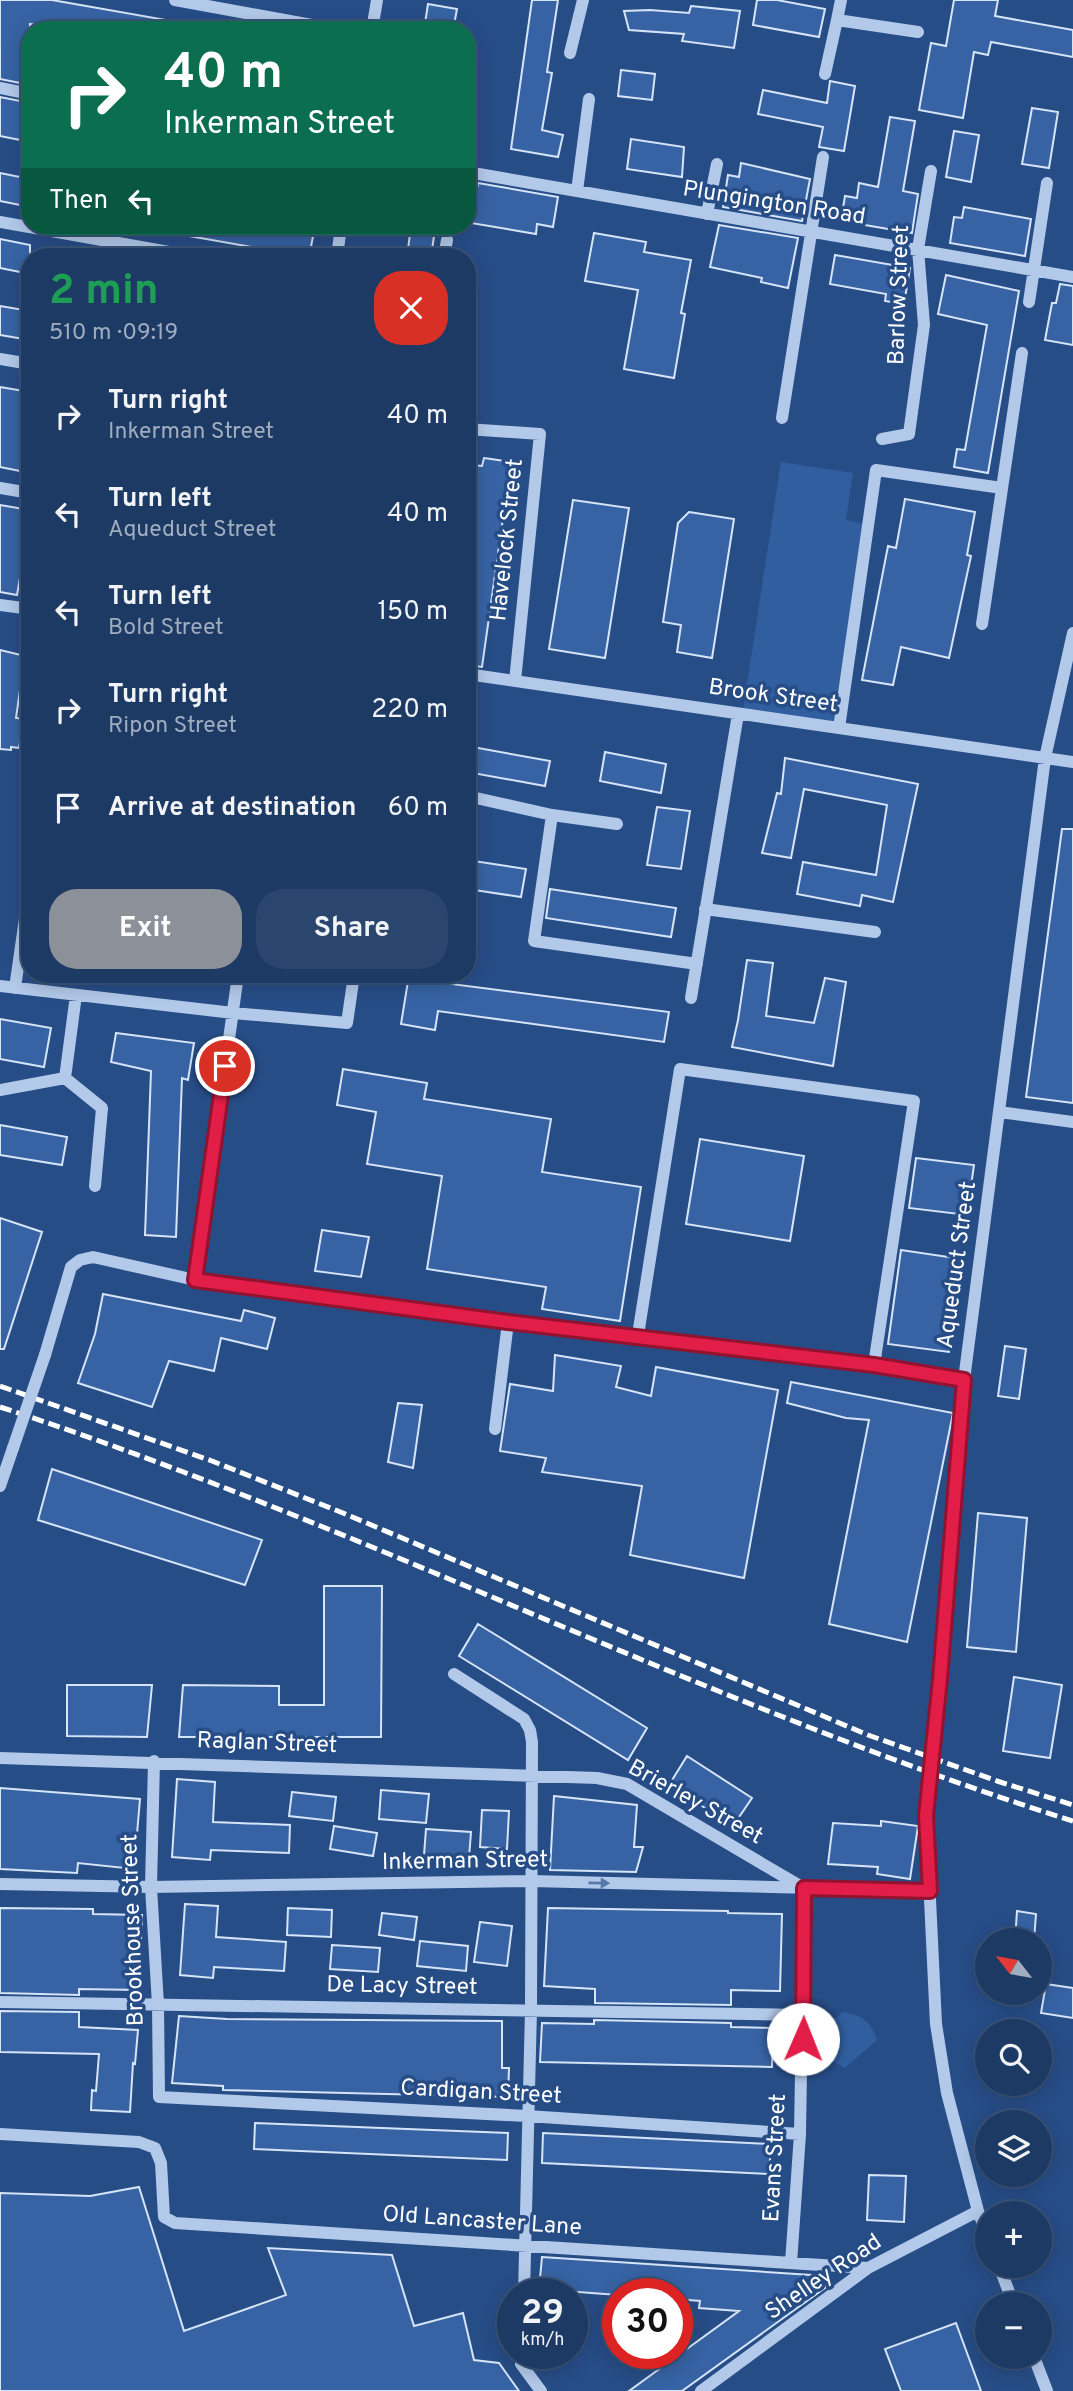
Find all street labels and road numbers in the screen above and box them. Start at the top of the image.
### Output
street label: Plungington Road [681,175,867,233]
street label: Barlow Street [883,224,917,366]
street label: Havelock Street [485,457,531,623]
street label: Brook Street [706,674,840,720]
street label: Aqueduct Street [932,1180,984,1350]
street label: Raglan Street [196,1727,338,1761]
street label: Brierley Street [622,1754,768,1852]
street label: Brookhouse Street [116,1833,152,2027]
street label: Inkerman Street [382,1846,548,1878]
street label: De Lacy Street [326,1971,478,2003]
street label: Cardigan Street [400,2074,562,2112]
street label: Evans Street [758,2093,794,2223]
street label: Old Lancaster Lane [381,2201,583,2243]
street label: Shelley Road [760,2228,888,2328]

